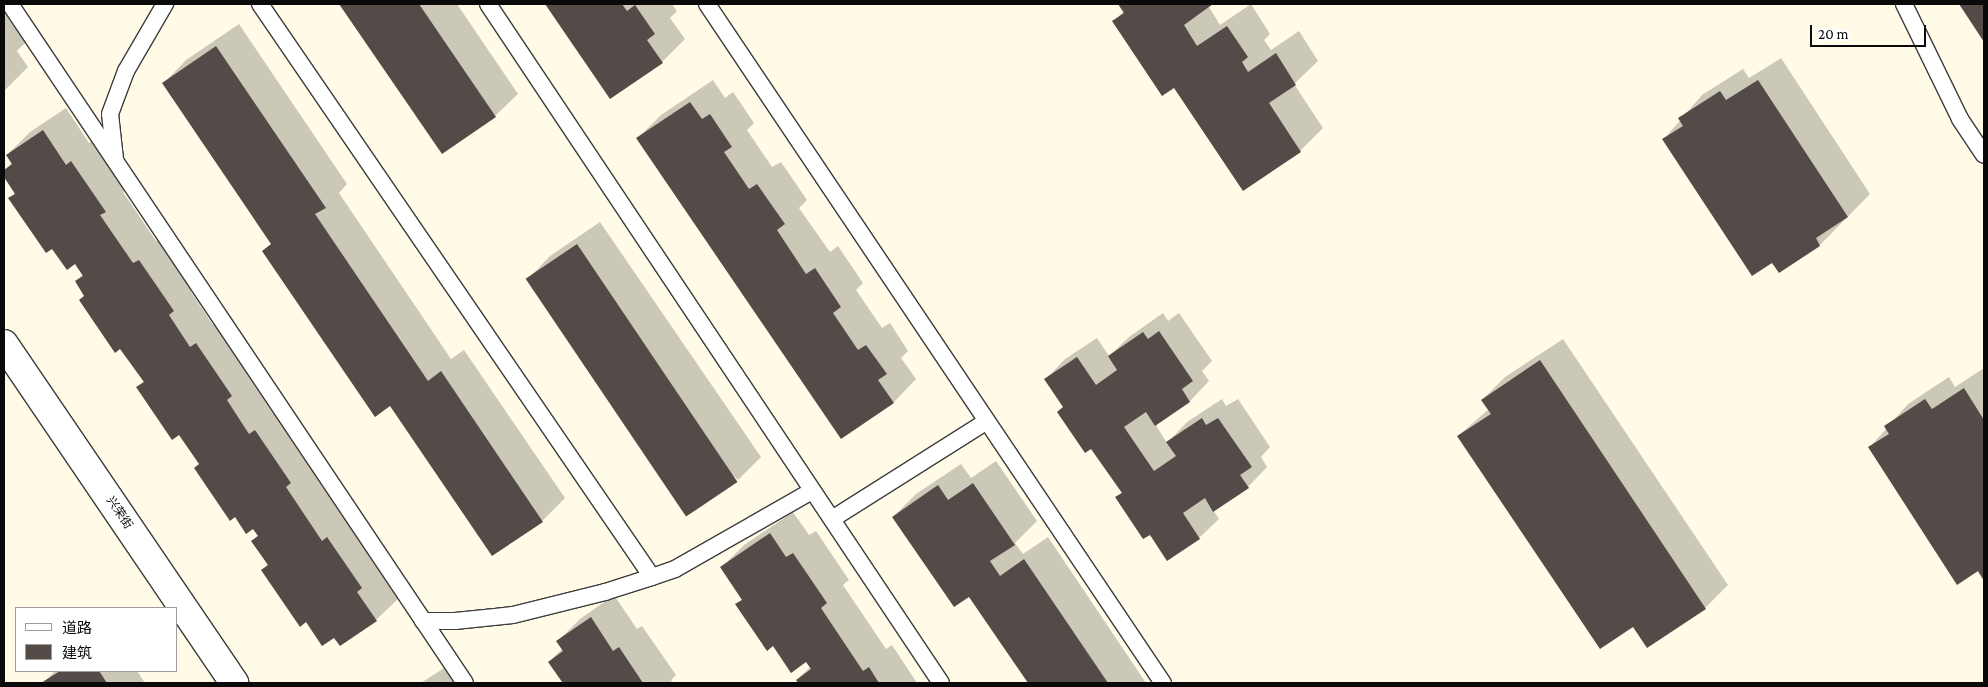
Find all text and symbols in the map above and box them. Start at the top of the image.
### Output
scale bar [1813,15,1929,47]
text: 20 m [1818,26,1849,42]
street label: 兴荣街 [103,494,135,532]
legend [15,607,178,672]
text: 道路 [62,620,92,636]
text: 建筑 [62,645,92,661]

